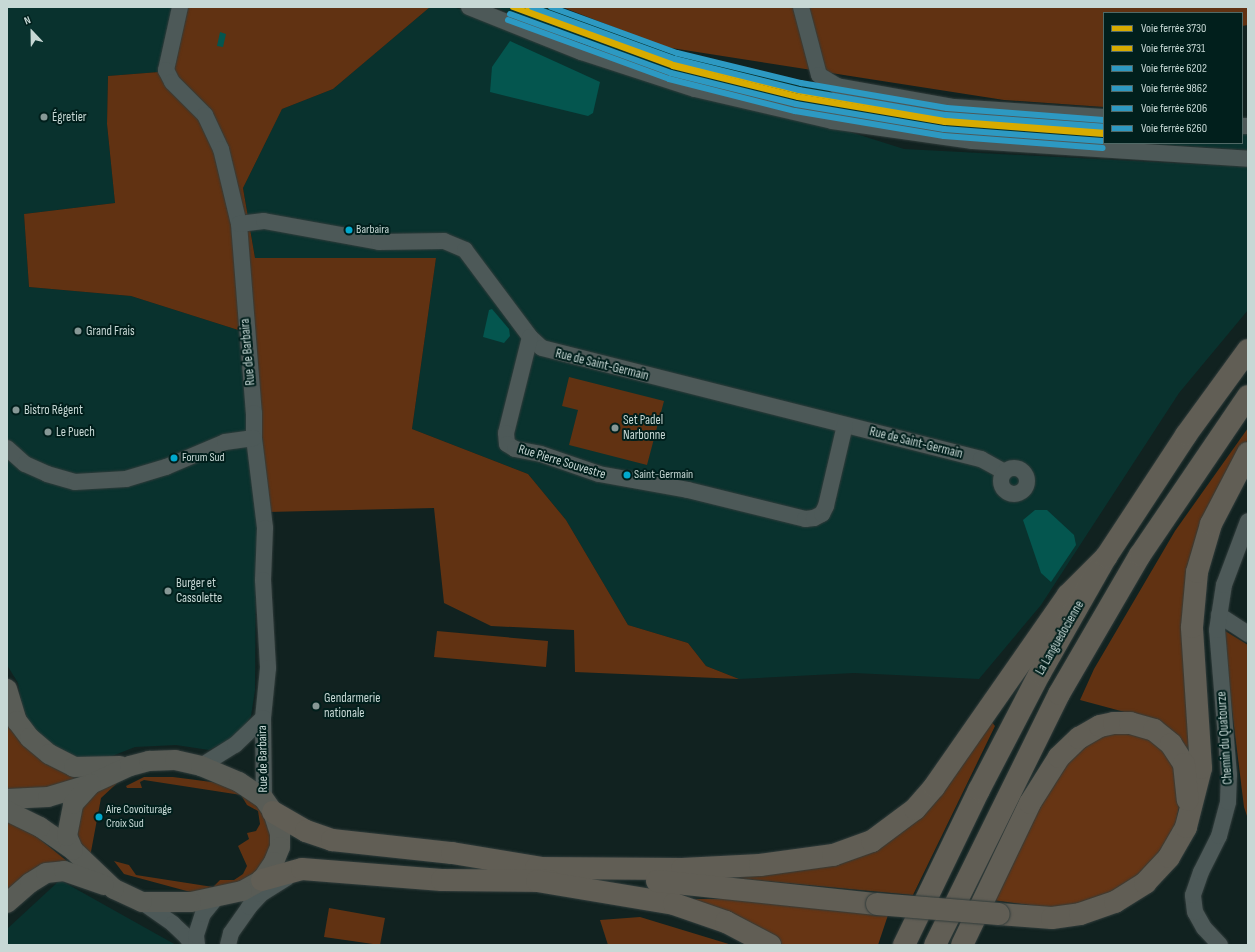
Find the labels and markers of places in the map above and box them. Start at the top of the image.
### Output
place label: Égretier [52,109,87,125]
marker: Égretier [39,112,49,122]
place label: Barbaira [356,223,389,237]
marker: Barbaira [344,225,354,235]
place label: Grand Frais [86,323,135,339]
marker: Grand Frais [73,326,83,336]
place label: Bistro Régent [24,402,83,418]
marker: Bistro Régent [11,405,21,415]
place label: Set Padel Narbonne [623,413,666,444]
marker: Set Padel Narbonne [610,423,620,433]
place label: Le Puech [56,424,95,440]
marker: Le Puech [43,427,53,437]
place label: Forum Sud [182,451,225,465]
marker: Forum Sud [169,453,179,463]
place label: Saint-Germain [634,468,693,482]
marker: Saint-Germain [622,470,632,480]
place label: Burger et Cassolette [176,576,222,607]
marker: Burger et Cassolette [163,586,173,596]
place label: Gendarmerie nationale [324,691,380,722]
marker: Gendarmerie nationale [311,701,321,711]
place label: Aire Covoiturage Croix Sud [106,803,172,831]
marker: Aire Covoiturage Croix Sud [94,812,104,822]

